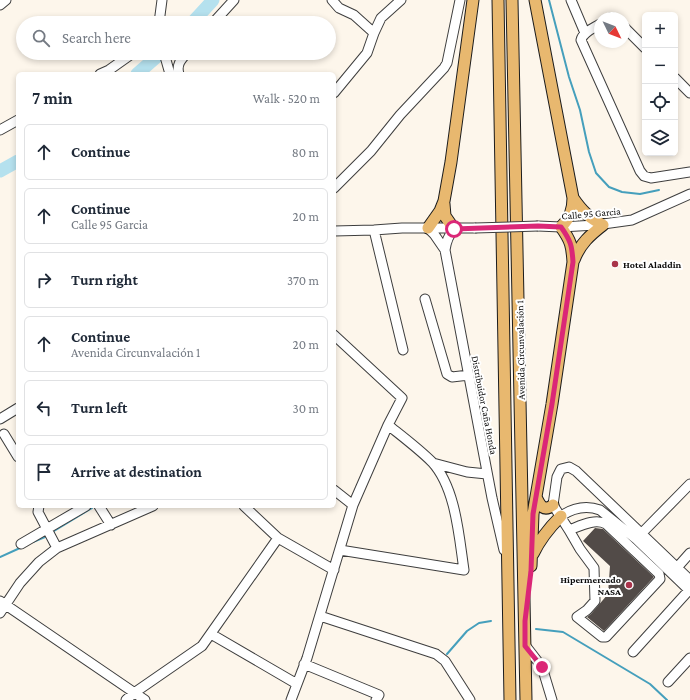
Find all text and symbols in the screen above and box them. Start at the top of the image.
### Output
north arrow [594,12,630,48]
map controls [642,12,678,156]
button: + [642,12,678,48]
search box [16,16,336,60]
icon: search [30,27,52,49]
text: Search here [62,30,131,46]
button: − [642,48,678,84]
button: locate [642,84,678,120]
text: 7 min [32,89,73,108]
text: Walk · 520 m [253,91,320,106]
button: layers [642,120,678,156]
icon: ahead [33,141,55,163]
text: Continue [71,144,130,160]
text: 80 m [292,145,319,160]
text: Continue [71,201,130,217]
icon: ahead [33,205,55,227]
street label: Calle 95 Garcia [561,205,621,222]
text: 20 m [293,209,319,224]
text: Calle 95 Garcia [71,217,148,232]
route start [445,220,463,238]
marker: Hotel Aladdin [610,259,620,269]
place label: Hotel Aladdin [623,259,682,270]
icon: right [33,269,55,291]
text: Turn right [71,272,138,288]
text: 370 m [287,273,319,288]
street label: Avenida Circunvalación 1 [514,300,527,400]
text: Continue [71,329,130,345]
icon: ahead [33,333,55,355]
text: 20 m [293,337,319,352]
text: Avenida Circunvalación 1 [71,345,200,360]
street label: Distribuidor Caña Honda [470,355,500,456]
icon: left [33,397,55,419]
text: Turn left [71,400,127,416]
text: 30 m [293,401,319,416]
icon: arrive [33,461,55,483]
text: Arrive at destination [71,464,202,480]
place label: Hipermercado NASA [560,574,622,597]
marker: Hipermercado NASA [624,580,634,590]
route end [533,658,551,676]

